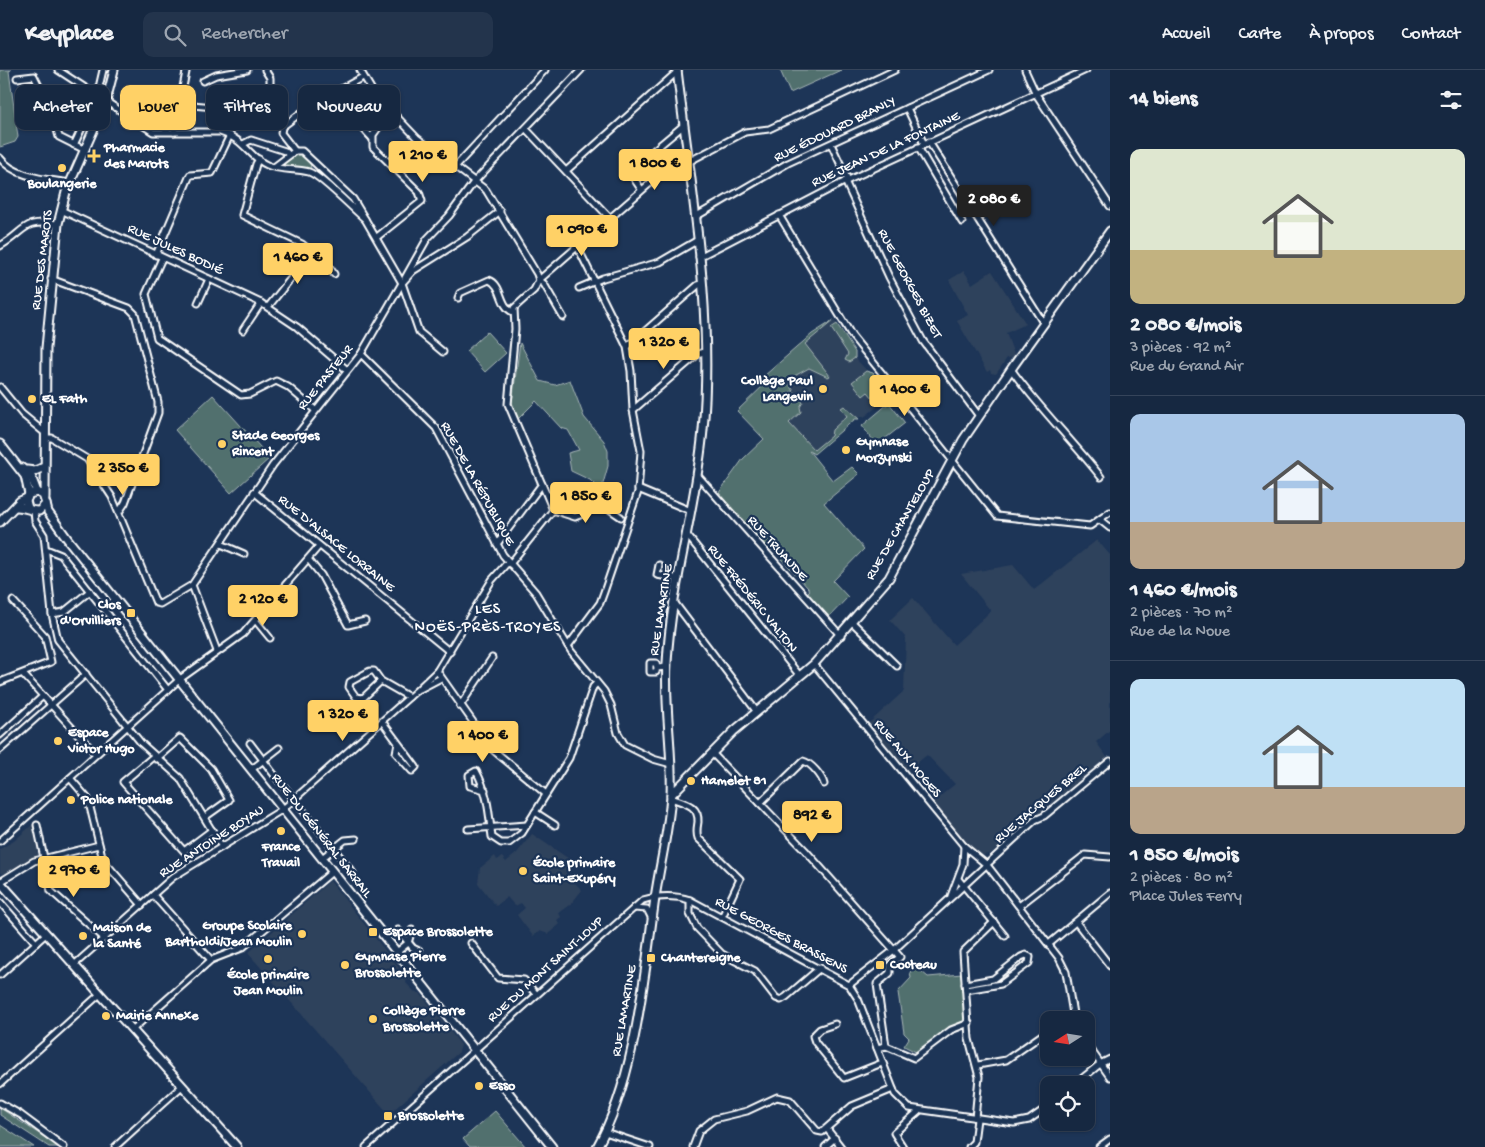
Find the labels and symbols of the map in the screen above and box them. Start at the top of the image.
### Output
street label: RUE ÉDOUARD BRANLY [771,93,899,167]
street label: RUE JEAN DE LA FONTAINE [809,108,964,192]
place label: Pharmacie des Marots [103,140,169,173]
pin: 1 210 € [377,140,469,183]
pin: 1 800 € [609,148,701,191]
marker: Pharmacie des Marots [88,150,100,162]
marker: Boulangerie [56,162,68,174]
place label: Boulangerie [27,176,97,193]
pin: 2 080 € [948,184,1040,227]
street label: RUE DES MAROTS [28,208,58,311]
pin: 1 090 € [536,214,628,257]
street label: RUE JULES BODIÉ [125,220,227,280]
street label: RUE GEORGES BIZET [873,226,945,342]
pin: 1 460 € [252,242,344,285]
pin: 1 320 € [618,328,710,370]
street label: RUE PASTEUR [294,341,358,414]
place label: Collège Paul Langevin [740,373,813,406]
pin: 1 400 € [859,374,951,417]
marker: Collège Paul Langevin [817,383,829,395]
place label: EL Fath [42,391,88,408]
marker: EL Fath [26,393,38,405]
street label: RUE DE LA RÉPUBLIQUE [436,419,519,550]
place label: Stade Georges Rincent [231,428,320,461]
place label: Gymnase Morzynski [856,434,912,467]
marker: Stade Georges Rincent [216,438,228,450]
marker: Gymnase Morzynski [840,444,852,456]
pin: 2 350 € [77,454,169,496]
street label: RUE DE CHANTELOUP [862,466,940,583]
pin: 1 850 € [540,482,632,524]
street label: RUE D'ALSACE LORRAINE [274,492,399,597]
street label: RUE TRUAUDE [743,513,812,586]
street label: RUE FRÉDÉRIC VALTON [703,541,801,657]
street label: RUE LAMARTINE [646,562,678,657]
pin: 2 120 € [217,584,309,627]
place label: Clos d'Orvilliers [60,597,122,630]
district label: LES NOËS-PRÈS-TROYES [414,601,562,638]
marker: Clos d'Orvilliers [125,607,137,619]
pin: 1 320 € [297,700,389,742]
street label: RUE AUX MOGES [869,716,945,802]
pin: 1 400 € [437,720,529,763]
place label: Espace Victor Hugo [67,725,135,758]
marker: Espace Victor Hugo [52,735,64,747]
street label: RUE JACQUES BREL [991,760,1091,847]
street label: RUE DU GÉNÉRAL SARRAIL [267,770,376,902]
place label: Hamelet 81 [701,773,767,790]
marker: Hamelet 81 [685,775,697,787]
place label: Police nationale [80,792,173,809]
marker: Police nationale [65,794,77,806]
pin: 892 € [777,800,847,843]
street label: RUE ANTOINE BOYAU [156,802,268,882]
marker: France Travail [275,825,287,837]
place label: France Travail [261,839,301,872]
place label: École primaire Saint-Exupéry [533,855,616,888]
pin: 2 970 € [28,856,120,898]
marker: École primaire Saint-Exupéry [517,865,529,877]
street label: RUE GEORGES BRASSENS [712,894,851,979]
street label: RUE DU MONT SAINT-LOUP [484,913,608,1027]
place label: Groupe Scolaire Bartholdi/Jean Moulin [164,918,293,951]
place label: Maison de la Santé [92,920,152,953]
place label: Espace Brossolette [383,924,494,941]
marker: Espace Brossolette [367,926,379,938]
marker: Groupe Scolaire Bartholdi/Jean Moulin [296,928,308,940]
marker: Maison de la Santé [77,930,89,942]
place label: Gymnase Pierre Brossolette [354,949,447,982]
place label: Chantereigne [660,950,741,967]
marker: Chantereigne [645,952,657,964]
marker: École primaire Jean Moulin [262,953,274,965]
place label: Cocteau [889,957,937,974]
marker: Gymnase Pierre Brossolette [339,959,351,971]
marker: Cocteau [874,959,886,971]
street label: RUE LAMARTINE [609,963,642,1058]
place label: École primaire Jean Moulin [227,967,310,1000]
place label: Collège Pierre Brossolette [382,1003,466,1036]
place label: Mairie Annexe [116,1008,199,1025]
marker: Mairie Annexe [100,1010,112,1022]
north arrow [1040,1011,1095,1066]
marker: Collège Pierre Brossolette [367,1013,379,1025]
place label: Esso [489,1078,516,1095]
marker: Esso [473,1080,485,1092]
place label: Brossolette [397,1108,465,1125]
marker: Brossolette [382,1110,394,1122]

